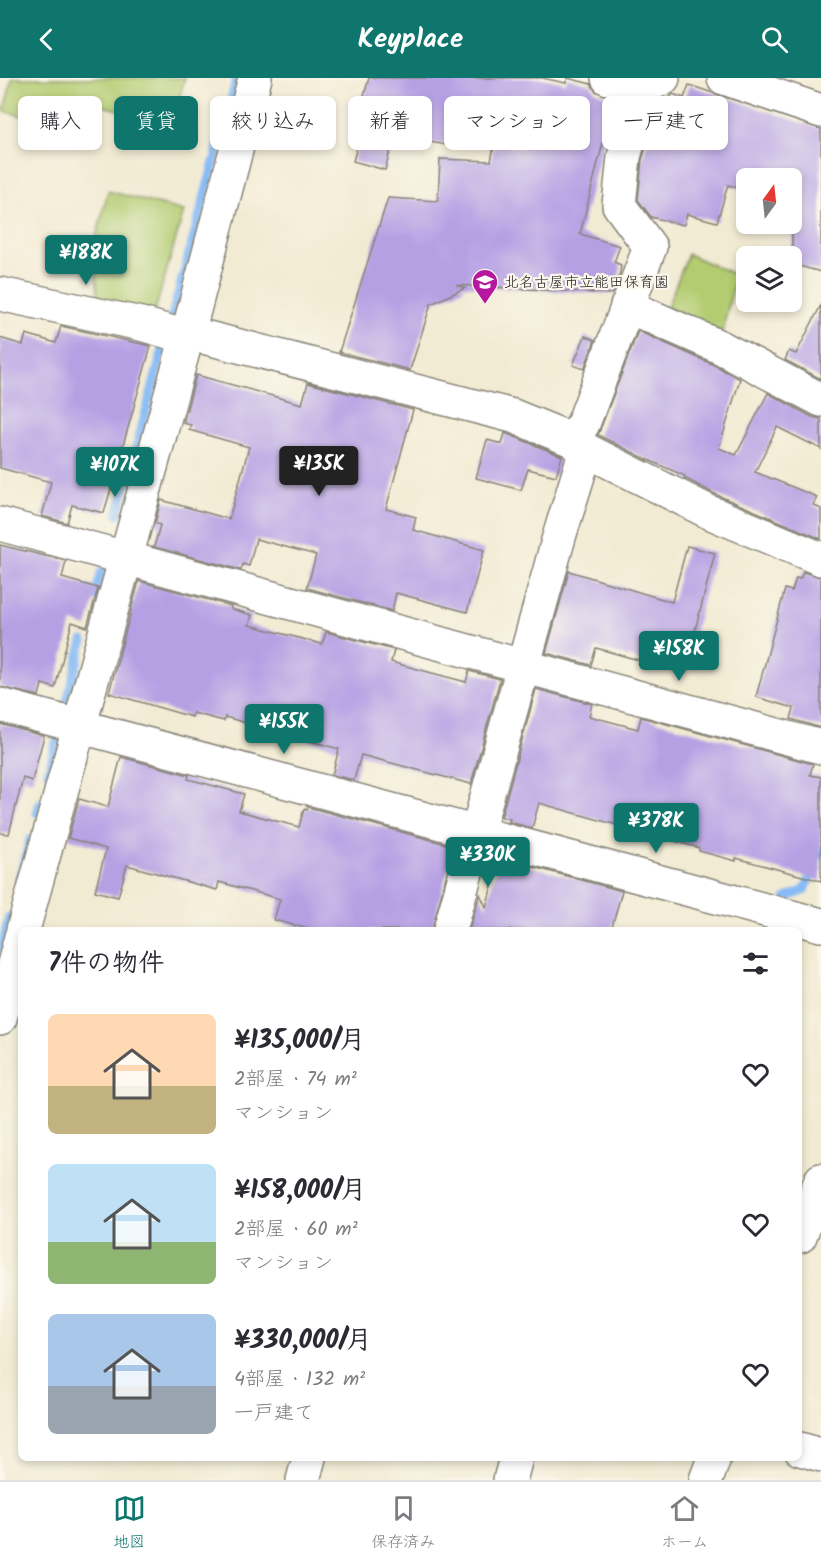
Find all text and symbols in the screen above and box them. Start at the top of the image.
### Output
text: Keyplace [358,18,463,61]
icon: back [30,23,63,56]
icon: search [758,23,791,56]
chip: 購入 [18,96,102,150]
chip: 賃貸 [114,96,198,150]
chip: 絞り込み [210,96,336,150]
chip: 新着 [348,96,432,150]
chip: マンション [444,96,590,150]
chip: 一戸建て [602,96,728,150]
north arrow [736,168,802,234]
map controls [736,168,802,312]
pin: ¥188K [44,235,128,286]
text: ¥188K [59,238,113,270]
button: layers [736,246,802,312]
school or university icon: 北名古屋市立能田保育園 [470,267,500,305]
place label: 北名古屋市立能田保育園 [504,271,669,295]
pin: ¥135K [277,446,361,497]
pin: ¥107K [73,447,157,498]
text: ¥135K [293,449,345,481]
text: ¥107K [90,450,140,482]
pin: ¥158K [637,631,721,682]
text: ¥158K [653,634,705,666]
pin: ¥155K [242,704,326,755]
text: ¥155K [259,707,309,739]
pin: ¥378K [614,803,698,854]
text: ¥378K [628,806,684,838]
pin: ¥330K [446,837,530,888]
text: ¥330K [460,840,516,872]
text: 7件の物件 [48,943,164,985]
icon: filters [739,947,772,980]
text: ¥135,000/月 [234,1020,365,1062]
icon: home [96,1038,168,1110]
icon: heart [739,1058,772,1091]
text: 2部屋 · 74 m² [234,1064,357,1096]
text: マンション [234,1098,333,1130]
text: ¥158,000/月 [234,1170,367,1212]
icon: home [96,1188,168,1260]
icon: heart [739,1208,772,1241]
text: 2部屋 · 60 m² [234,1214,358,1246]
text: マンション [234,1248,333,1280]
text: ¥330,000/月 [234,1320,372,1362]
icon: home [96,1338,168,1410]
icon: heart [739,1358,772,1391]
text: 4部屋 · 132 m² [234,1364,365,1396]
text: 一戸建て [234,1398,314,1430]
tab: 地図 [113,1492,146,1555]
tab: 保存済み [371,1492,435,1555]
tab: ホーム [661,1492,708,1555]

